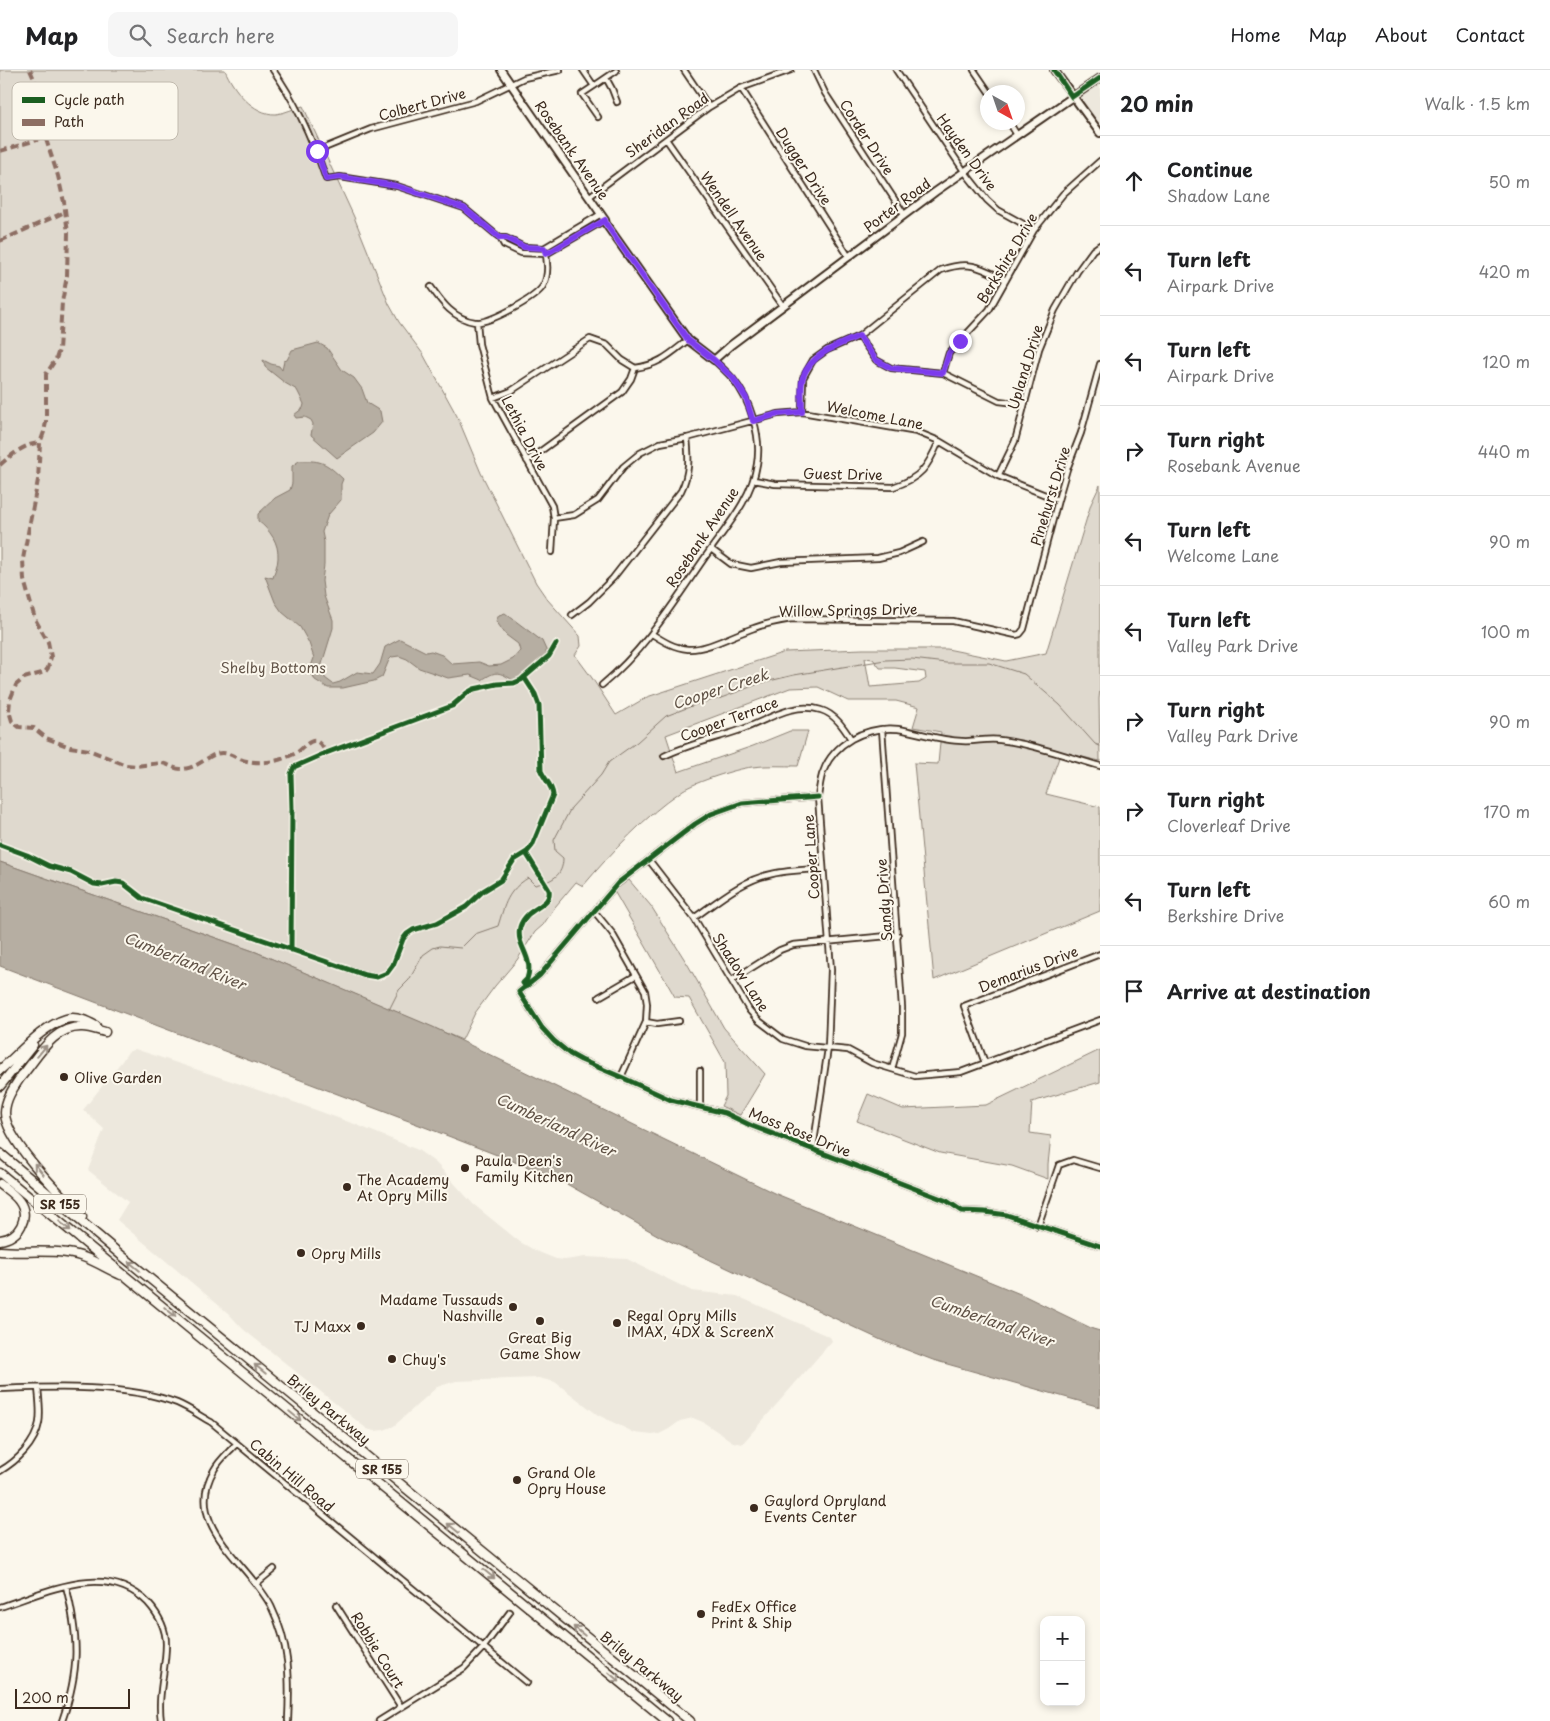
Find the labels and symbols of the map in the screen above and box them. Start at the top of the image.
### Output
legend [12,82,178,140]
street label: Colbert Drive [376,82,468,126]
north arrow [980,85,1025,130]
street label: Sheridan Road [621,87,713,163]
text: Cycle path [54,89,125,110]
street label: Corder Drive [835,95,899,179]
street label: Rosebank Avenue [530,96,614,204]
street label: Hayden Drive [932,109,1002,195]
text: Path [54,111,84,132]
street label: Dugger Drive [771,123,837,209]
route start [306,140,329,163]
street label: Wendell Avenue [695,167,773,265]
street label: Porter Road [859,173,935,237]
street label: Berkshire Drive [972,209,1042,307]
street label: Upland Drive [1002,322,1048,412]
route end [949,330,972,353]
street label: Lethia Drive [496,392,554,474]
street label: Welcome Lane [825,395,925,435]
street label: Pinehurst Drive [1025,444,1075,548]
street label: Guest Drive [803,463,883,485]
street label: Rosebank Avenue [661,482,744,591]
street label: Willow Springs Drive [779,598,917,622]
park label: Shelby Bottoms [220,657,326,678]
water label: Cooper Creek [669,661,772,714]
street label: Cooper Terrace [677,692,781,746]
street label: Cooper Lane [798,814,824,900]
street label: Sandy Drive [871,858,897,942]
water label: Cumberland River [121,925,251,996]
street label: Shadow Lane [708,928,774,1016]
street label: Demarius Drive [975,940,1081,998]
one-way arrow [36,1044,47,1057]
place label: Olive Garden [74,1067,162,1088]
marker: Olive Garden [58,1071,70,1083]
water label: Cumberland River [493,1086,621,1163]
street label: Moss Rose Drive [746,1102,855,1162]
place label: Paula Deen's Family Kitchen [475,1150,573,1187]
marker: Paula Deen's Family Kitchen [459,1162,471,1174]
one-way arrow [33,1163,44,1176]
place label: The Academy At Opry Mills [357,1169,449,1206]
marker: The Academy At Opry Mills [341,1181,353,1193]
road number: SR 155 [34,1194,86,1214]
one-way arrow [58,1220,71,1231]
place label: Opry Mills [311,1243,381,1264]
marker: Opry Mills [295,1247,307,1259]
one-way arrow [128,1261,141,1272]
water label: Cumberland River [927,1288,1059,1353]
place label: Madame Tussauds Nashville [380,1289,503,1326]
marker: Madame Tussauds Nashville [507,1301,519,1313]
place label: Regal Opry Mills IMAX, 4DX & ScreenX [627,1305,775,1342]
one-way arrow [163,1307,176,1318]
marker: Great Big Game Show [534,1315,546,1327]
place label: TJ Maxx [294,1316,351,1337]
marker: Regal Opry Mills IMAX, 4DX & ScreenX [611,1317,623,1329]
marker: TJ Maxx [355,1320,367,1332]
place label: Great Big Game Show [500,1327,581,1364]
place label: Chuy's [402,1349,446,1370]
marker: Chuy's [386,1353,398,1365]
one-way arrow [254,1364,267,1375]
street label: Briley Parkway [283,1369,375,1449]
one-way arrow [288,1410,301,1421]
street label: Cabin Hill Road [245,1433,339,1517]
road number: SR 155 [356,1460,408,1478]
place label: Grand Ole Opry House [527,1462,606,1499]
marker: Grand Ole Opry House [511,1474,523,1486]
place label: Gaylord Opryland Events Center [764,1490,887,1527]
marker: Gaylord Opryland Events Center [748,1502,760,1514]
one-way arrow [447,1522,460,1533]
one-way arrow [482,1569,495,1580]
place label: FedEx Office Print & Ship [711,1596,797,1633]
street label: Robbie Court [346,1608,410,1692]
marker: FedEx Office Print & Ship [695,1608,707,1620]
one-way arrow [573,1625,586,1636]
street label: Briley Parkway [596,1626,688,1706]
one-way arrow [607,1672,620,1683]
scale bar [15,1686,130,1709]

